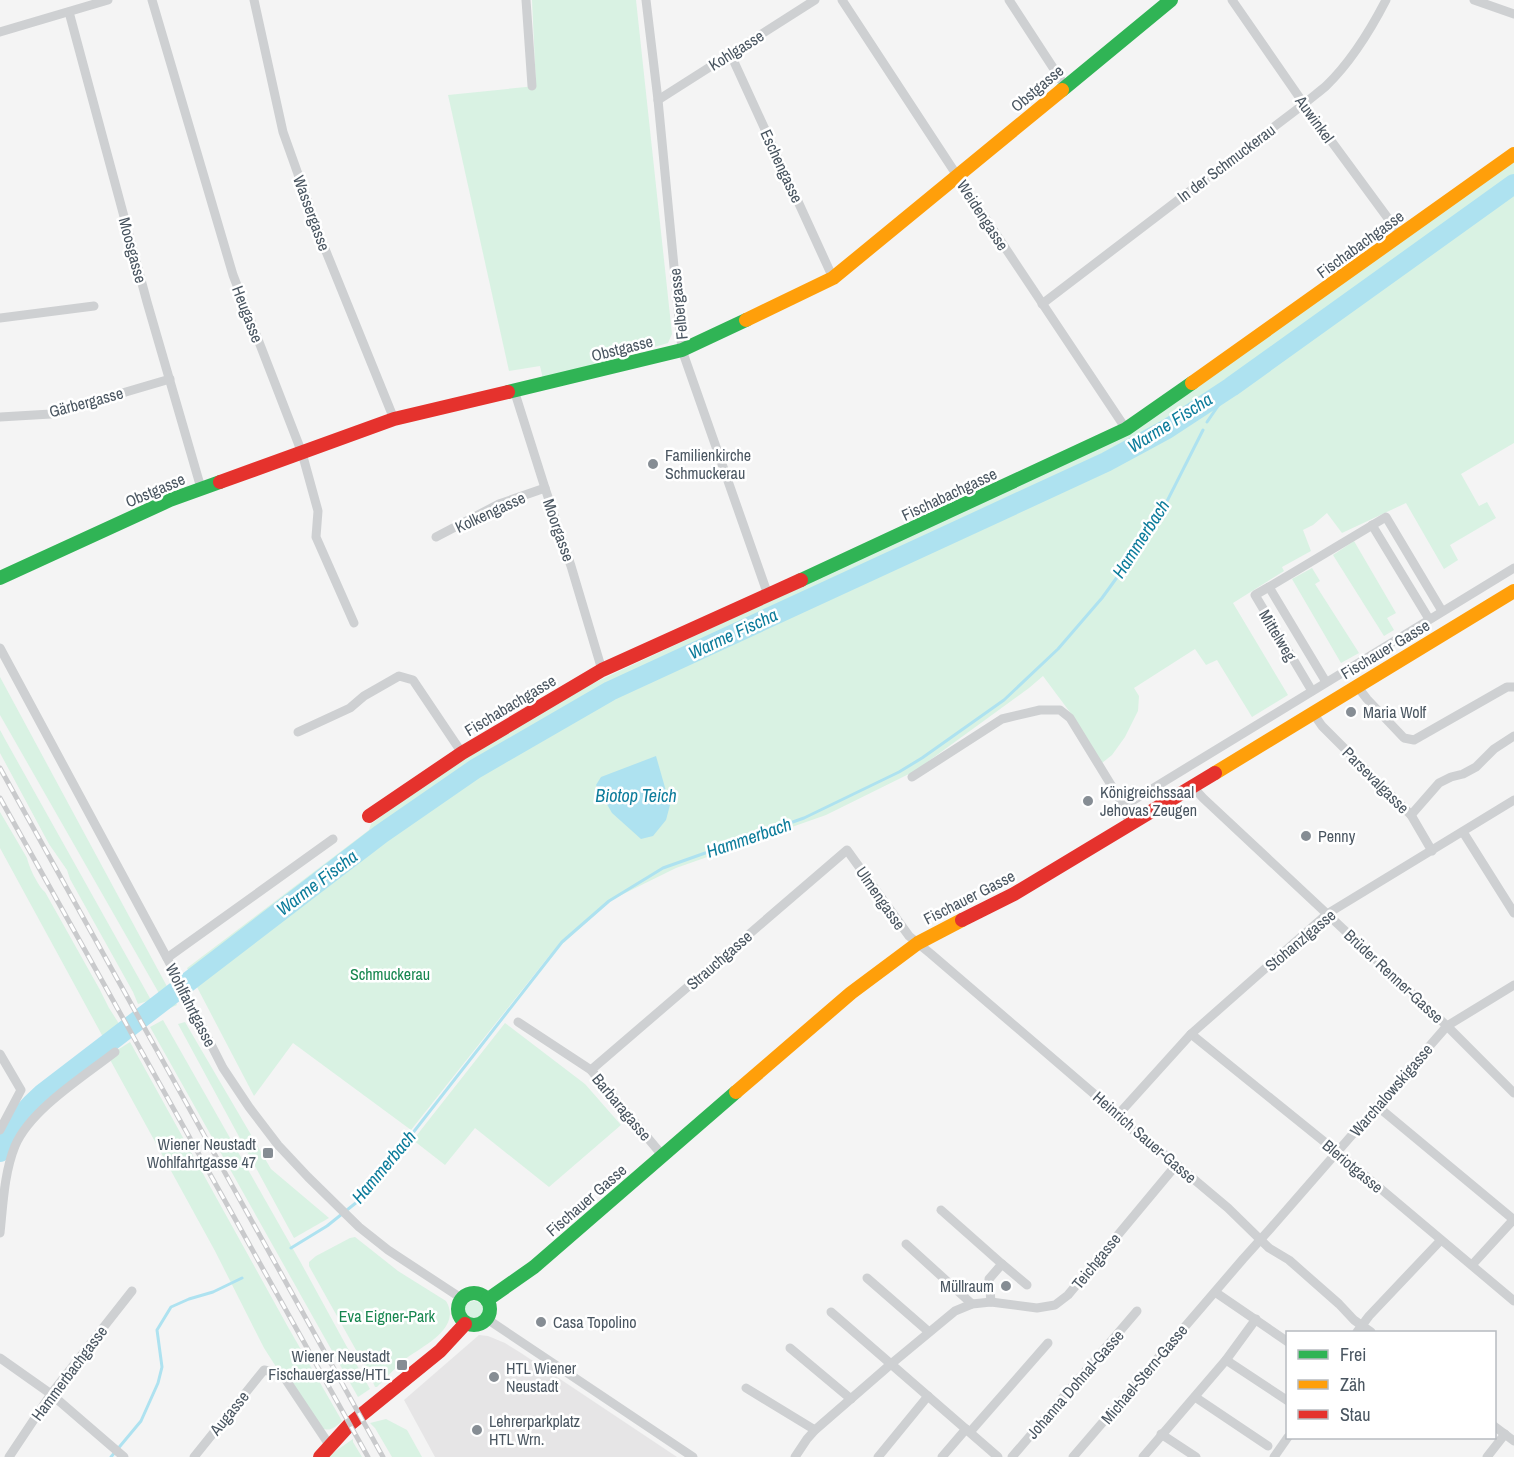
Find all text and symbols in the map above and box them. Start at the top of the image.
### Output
street label: Kohlgasse [704,24,768,76]
street label: Obstgasse [1006,59,1068,117]
street label: Auwinkel [1290,90,1340,147]
street label: In der Schmuckerau [1172,119,1280,207]
street label: Eschengasse [755,126,809,206]
street label: Wassergasse [288,172,336,254]
street label: Weidengasse [952,175,1014,255]
street label: Fischabachgasse [1312,205,1408,283]
street label: Moosgasse [114,215,152,285]
street label: Felbergasse [663,267,693,341]
street label: Heugasse [227,282,269,346]
street label: Obstgasse [589,330,655,366]
street label: Gärbergasse [47,382,125,422]
water label: Warme Fischa [1123,387,1217,459]
place label: Familienkirche Schmuckerau [665,444,751,484]
marker: Familienkirche Schmuckerau [646,457,660,471]
street label: Fischabachgasse [898,462,1000,526]
street label: Obstgasse [122,468,188,512]
street label: Kolkengasse [451,486,529,538]
water label: Hammerbach [1106,495,1175,583]
street label: Moorgasse [538,496,580,564]
water label: Warme Fischa [684,602,781,665]
street label: Mittelweg [1254,605,1302,665]
street label: Fischauer Gasse [1337,614,1433,684]
street label: Fischabachgasse [460,669,560,741]
place label: Maria Wolf [1363,701,1427,723]
marker: Maria Wolf [1344,705,1358,719]
street label: Parsevalgasse [1338,742,1414,818]
place label: Königreichssaal Jehovas Zeugen [1100,781,1197,821]
water label: Biotop Teich [595,783,677,808]
marker: Königreichssaal Jehovas Zeugen [1081,794,1095,808]
water label: Hammerbach [703,811,795,864]
place label: Penny [1318,825,1356,847]
marker: Penny [1299,829,1313,843]
water label: Warme Fischa [271,844,362,921]
street label: Ulmengasse [851,862,911,934]
street label: Fischauer Gasse [919,865,1019,929]
street label: Stohanzlgasse [1260,904,1340,976]
street label: Brüder Renner-Gasse [1340,924,1448,1028]
street label: Strauchgasse [682,925,756,995]
street label: Wohlfahrtgasse [161,959,221,1051]
park label: Schmuckerau [350,963,430,985]
street label: Warchalowskigasse [1345,1039,1437,1141]
street label: Barbaragasse [587,1069,657,1145]
street label: Heinrich Sauer-Gasse [1089,1086,1201,1188]
water label: Hammerbach [346,1125,422,1209]
place label: Wiener Neustadt Wohlfahrtgasse 47 [147,1133,256,1173]
street label: Bleriotgasse [1318,1134,1388,1198]
marker: Wiener Neustadt Wohlfahrtgasse 47 [261,1146,275,1160]
street label: Fischauer Gasse [541,1159,631,1241]
street label: Teichgasse [1067,1228,1125,1294]
place label: Müllraum [940,1275,994,1297]
marker: Müllraum [999,1279,1013,1293]
park label: Eva Eigner-Park [339,1305,436,1327]
place label: Casa Topolino [553,1311,637,1333]
marker: Casa Topolino [534,1315,548,1329]
street label: Michael-Stern-Gasse [1096,1319,1192,1429]
street label: Hammerbachgasse [26,1321,112,1425]
street label: Johanna Dohnal-Gasse [1021,1325,1129,1443]
legend [1286,1331,1496,1439]
text: Frei [1340,1342,1366,1367]
place label: Wiener Neustadt Fischauergasse/HTL [268,1345,391,1385]
place label: HTL Wiener Neustadt [506,1357,577,1397]
marker: Wiener Neustadt Fischauergasse/HTL [395,1358,409,1372]
marker: HTL Wiener Neustadt [487,1370,501,1384]
text: Zäh [1340,1372,1365,1397]
street label: Augasse [204,1386,254,1441]
text: Stau [1340,1402,1370,1427]
place label: Lehrerparkplatz HTL Wrn. [489,1410,581,1450]
marker: Lehrerparkplatz HTL Wrn. [470,1423,484,1437]

